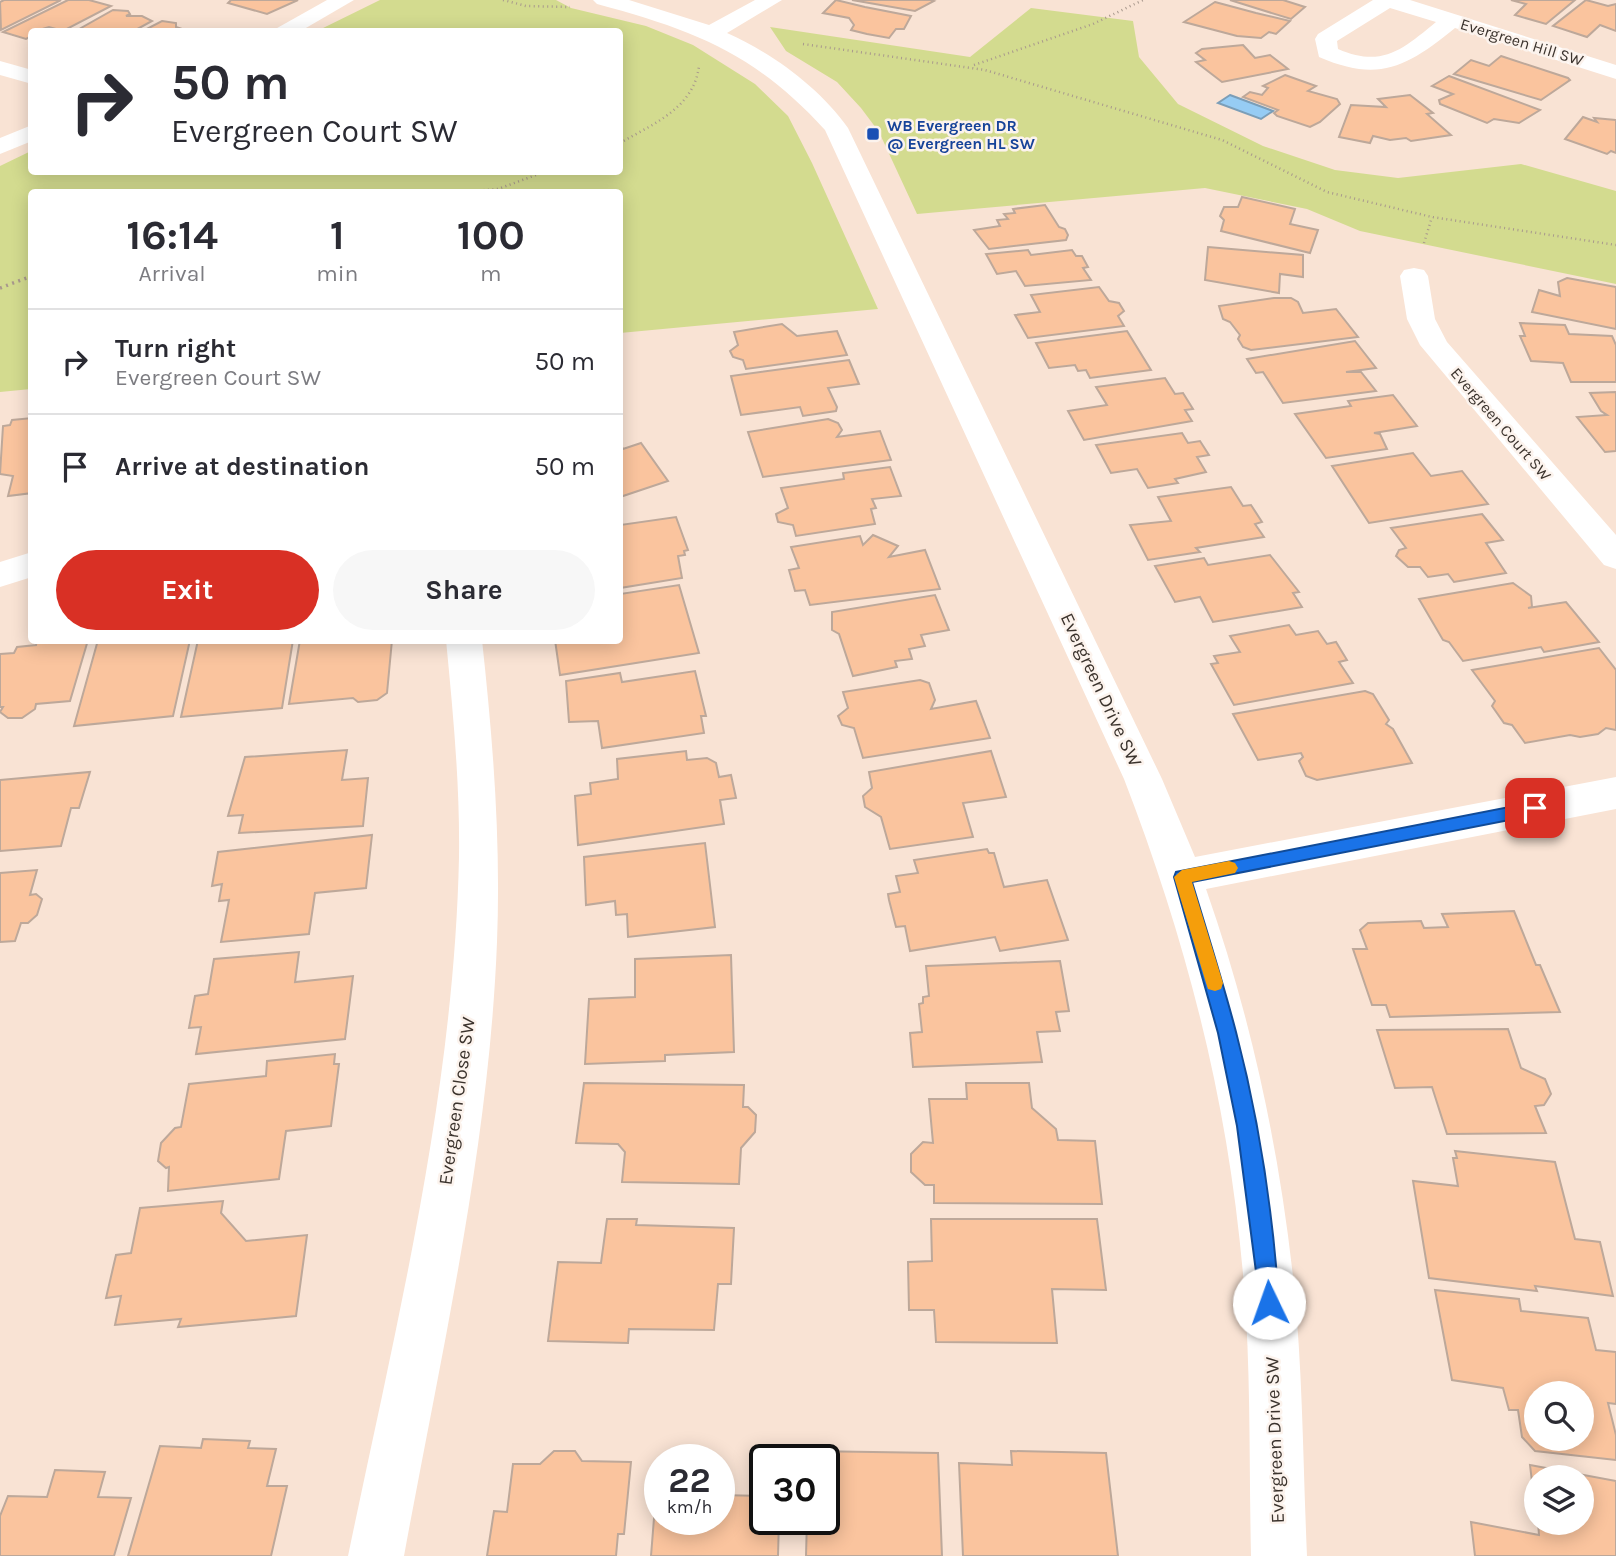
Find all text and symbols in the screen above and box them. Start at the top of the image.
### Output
street label: Evergreen Hill SW [1458,14,1586,70]
text: 50 m [171,54,289,111]
icon: right [56,56,147,147]
text: Evergreen Court SW [171,113,458,150]
place label: WB Evergreen DR @ Evergreen HL SW [887,116,1035,153]
marker: WB Evergreen DR @ Evergreen HL SW [865,126,881,142]
text: 16:14 [126,210,218,260]
text: 1 [330,210,345,260]
text: 100 [457,210,525,260]
text: Arrival [138,260,206,287]
text: min [316,260,358,287]
text: m [480,260,501,287]
text: Turn right [115,333,236,364]
icon: right [56,343,94,381]
text: 50 m [534,346,595,377]
text: Evergreen Court SW [115,364,321,391]
street label: Evergreen Court SW [1447,364,1556,485]
icon: arrive [56,448,94,486]
text: Arrive at destination [115,451,369,482]
text: 50 m [534,451,595,482]
button: Exit [56,550,319,630]
button: Share [333,550,595,630]
street label: Evergreen Drive SW [1056,610,1146,770]
pin [1505,778,1565,838]
icon: arrive [1516,789,1554,827]
street label: Evergreen Close SW [434,1015,480,1187]
position arrow [1232,1266,1306,1340]
street label: Evergreen Drive SW [1261,1356,1289,1524]
map controls [1524,1381,1594,1535]
button: search [1524,1381,1594,1451]
speed limit sign: 30 [749,1444,840,1535]
text: 22 [668,1460,711,1501]
button: layers [1524,1465,1594,1535]
text: km/h [667,1496,712,1518]

